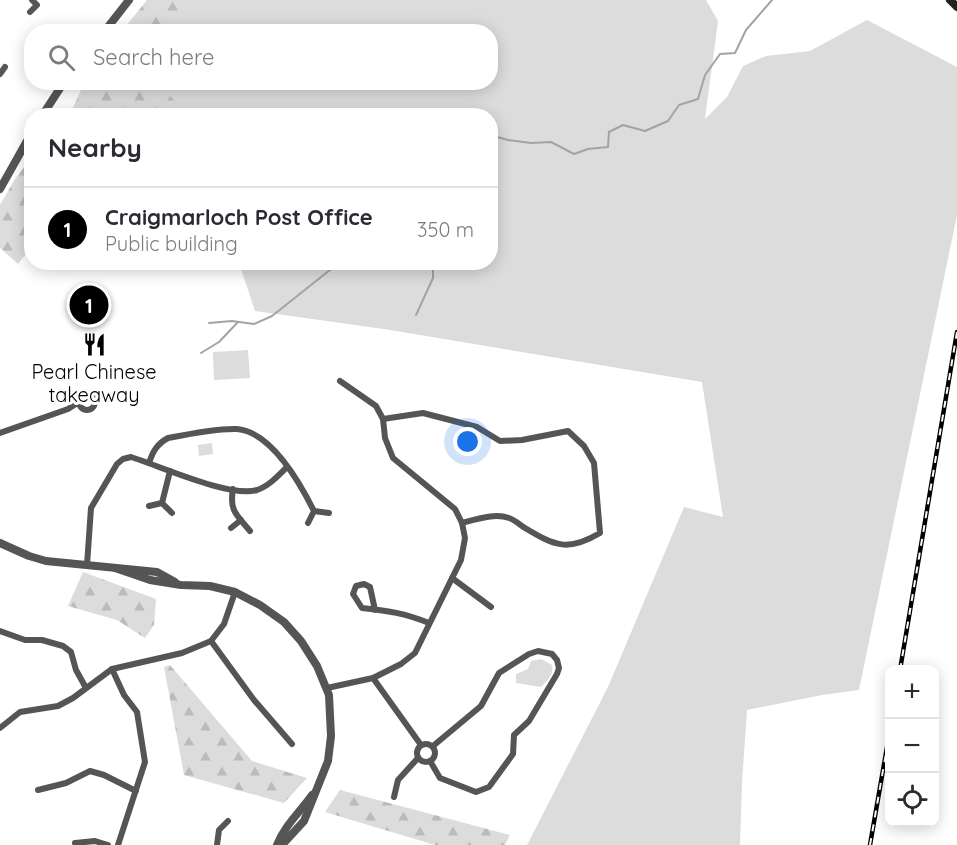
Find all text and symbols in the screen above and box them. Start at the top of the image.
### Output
search box [24,24,498,90]
icon: search [45,41,78,74]
text: Search here [93,43,214,71]
text: Nearby [48,131,142,164]
text: Craigmarloch Post Office [105,203,373,231]
text: 1 [64,217,71,242]
text: 350 m [417,217,474,242]
text: Public building [105,231,238,256]
pin: 1 [70,282,109,328]
restaurant icon: Pearl Chinese takeaway [81,332,107,358]
place label: Pearl Chinese takeaway [31,359,157,407]
your location [453,427,482,456]
map controls [885,665,939,827]
button: + [885,665,939,719]
button: − [885,719,939,773]
button: locate [885,773,939,827]

